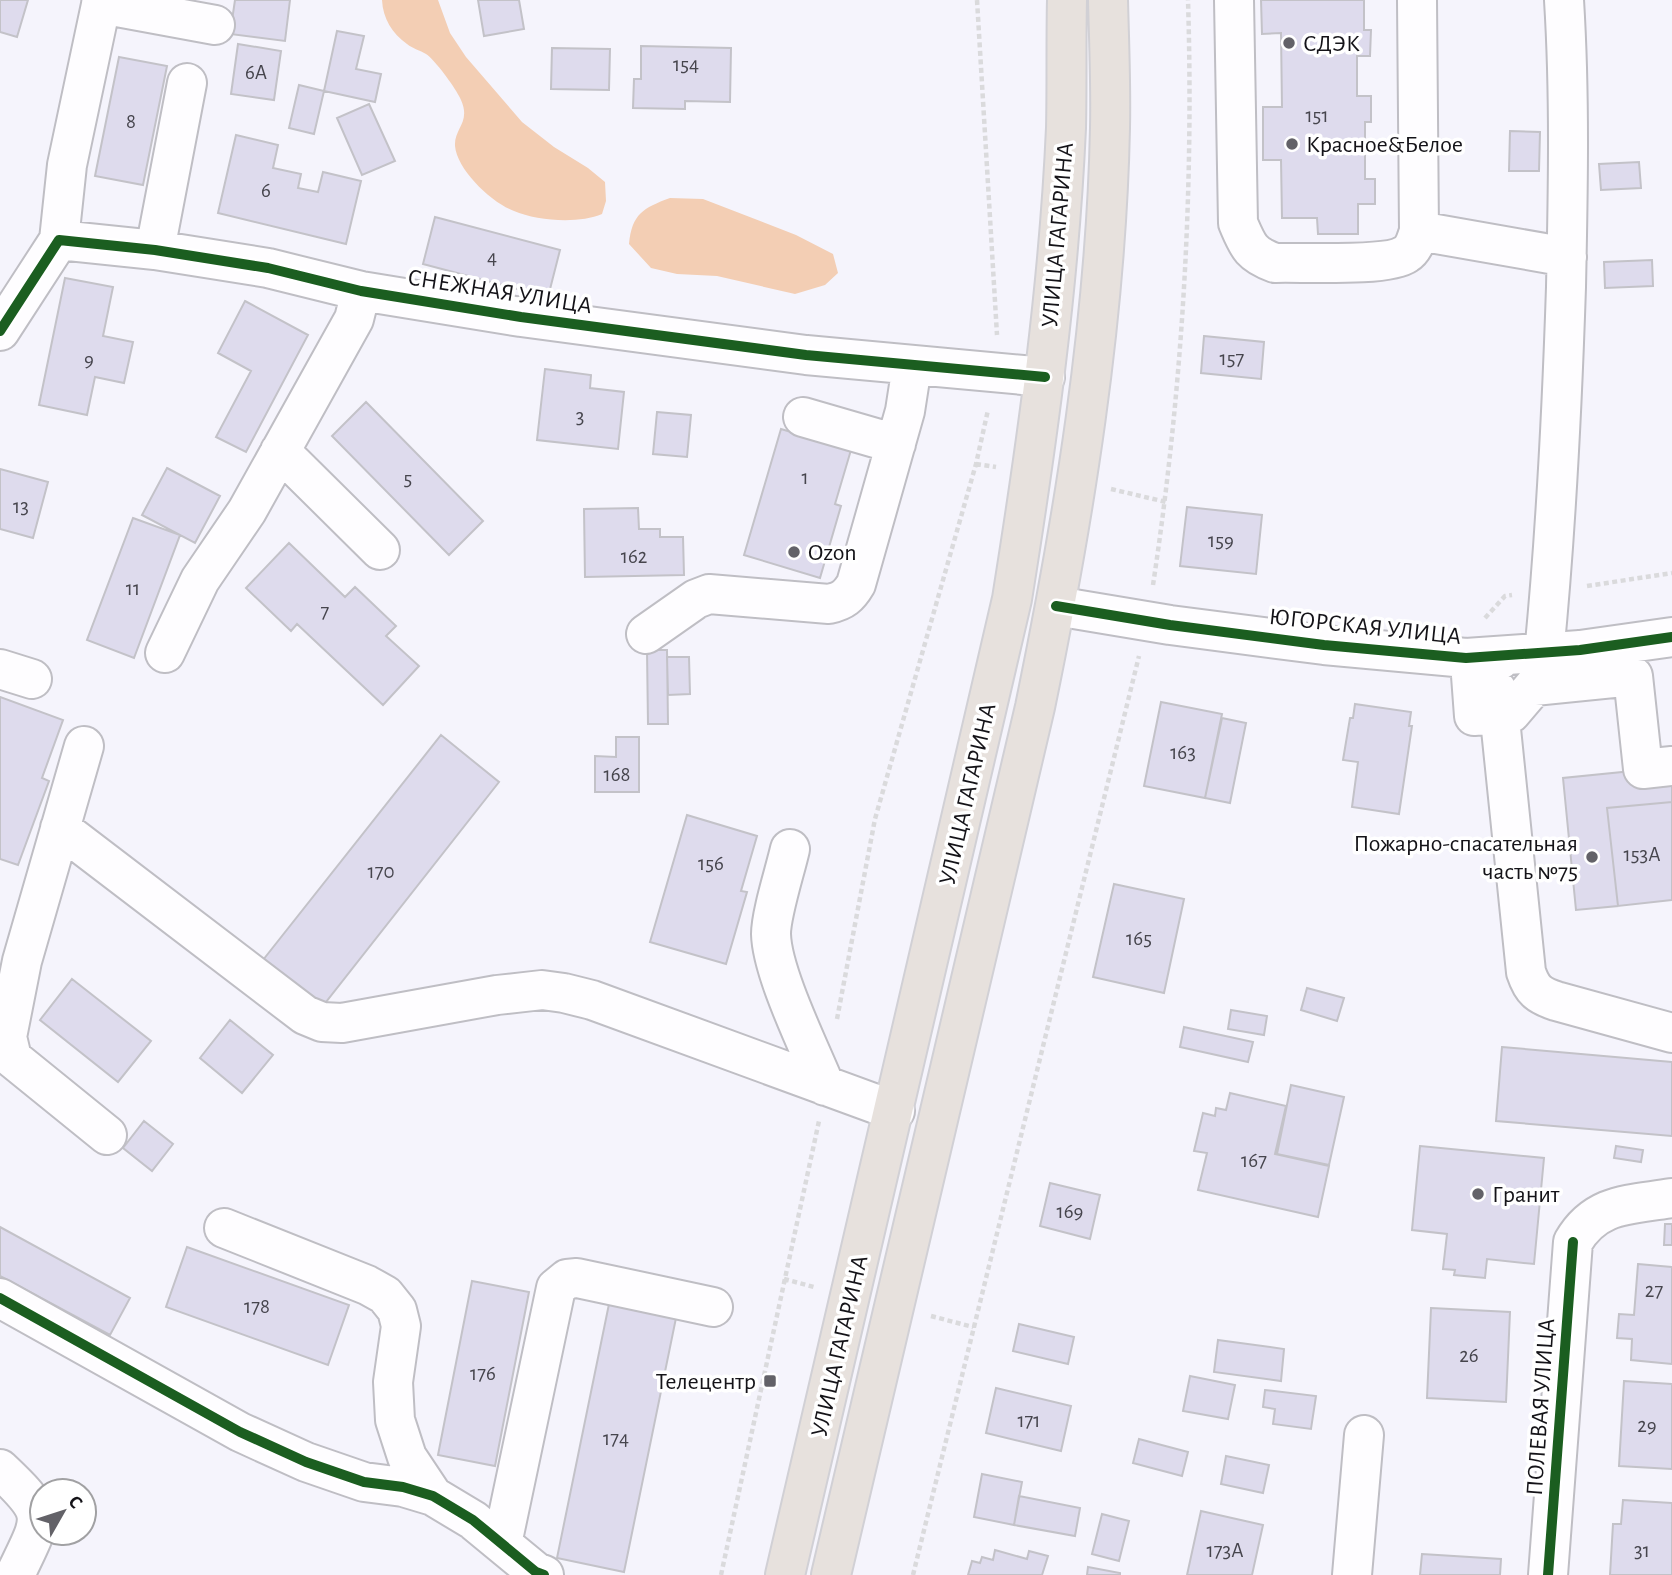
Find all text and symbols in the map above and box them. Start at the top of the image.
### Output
place label: СДЭК [1303,32,1360,56]
marker: СДЭК [1281,35,1297,51]
house number: 154 [673,54,699,75]
house number: 6А [245,62,267,83]
house number: 151 [1305,105,1329,126]
house number: 8 [126,111,136,132]
place label: Красное&Белое [1306,133,1463,157]
marker: Красное&Белое [1284,136,1300,152]
street label: УЛИЦА ГАГАРИНА [1038,142,1078,329]
house number: 6 [261,180,271,201]
house number: 4 [487,247,497,268]
street label: СНЕЖНАЯ УЛИЦА [406,266,594,318]
house number: 157 [1220,348,1245,369]
house number: 9 [84,349,94,370]
house number: 3 [576,406,584,427]
house number: 1 [801,467,809,488]
house number: 5 [404,468,412,489]
house number: 13 [13,496,29,517]
house number: 159 [1208,530,1234,551]
place label: Ozon [808,541,857,565]
marker: Ozon [786,544,802,560]
house number: 162 [621,546,647,567]
house number: 11 [126,578,140,599]
house number: 7 [321,601,330,622]
street label: ЮГОРСКАЯ УЛИЦА [1268,605,1462,649]
street label: УЛИЦА ГАГАРИНА [935,701,1001,887]
house number: 163 [1170,742,1196,763]
house number: 168 [603,764,631,785]
place label: Пожарно-спасательная часть №75 [1353,832,1578,884]
house number: 153А [1623,844,1661,865]
marker: Пожарно-спасательная часть №75 [1584,849,1600,865]
house number: 156 [698,853,724,874]
house number: 170 [367,861,395,882]
house number: 165 [1126,928,1152,949]
house number: 167 [1241,1150,1267,1171]
place label: Гранит [1492,1183,1560,1207]
marker: Гранит [1470,1186,1486,1202]
house number: 169 [1057,1201,1083,1222]
street label: УЛИЦА ГАГАРИНА [807,1253,873,1439]
house number: 27 [1645,1280,1663,1301]
house number: 178 [244,1296,270,1317]
street label: ПОЛЕВАЯ УЛИЦА [1523,1318,1559,1497]
house number: 26 [1459,1345,1479,1366]
house number: 176 [470,1363,496,1384]
place label: Телецентр [656,1370,756,1394]
marker: Телецентр [762,1373,778,1389]
house number: 171 [1017,1410,1041,1431]
house number: 29 [1637,1415,1657,1436]
house number: 174 [603,1428,629,1449]
north arrow [28,1477,98,1547]
text: С [64,1492,86,1512]
house number: 173А [1207,1540,1243,1561]
house number: 31 [1634,1540,1650,1561]

